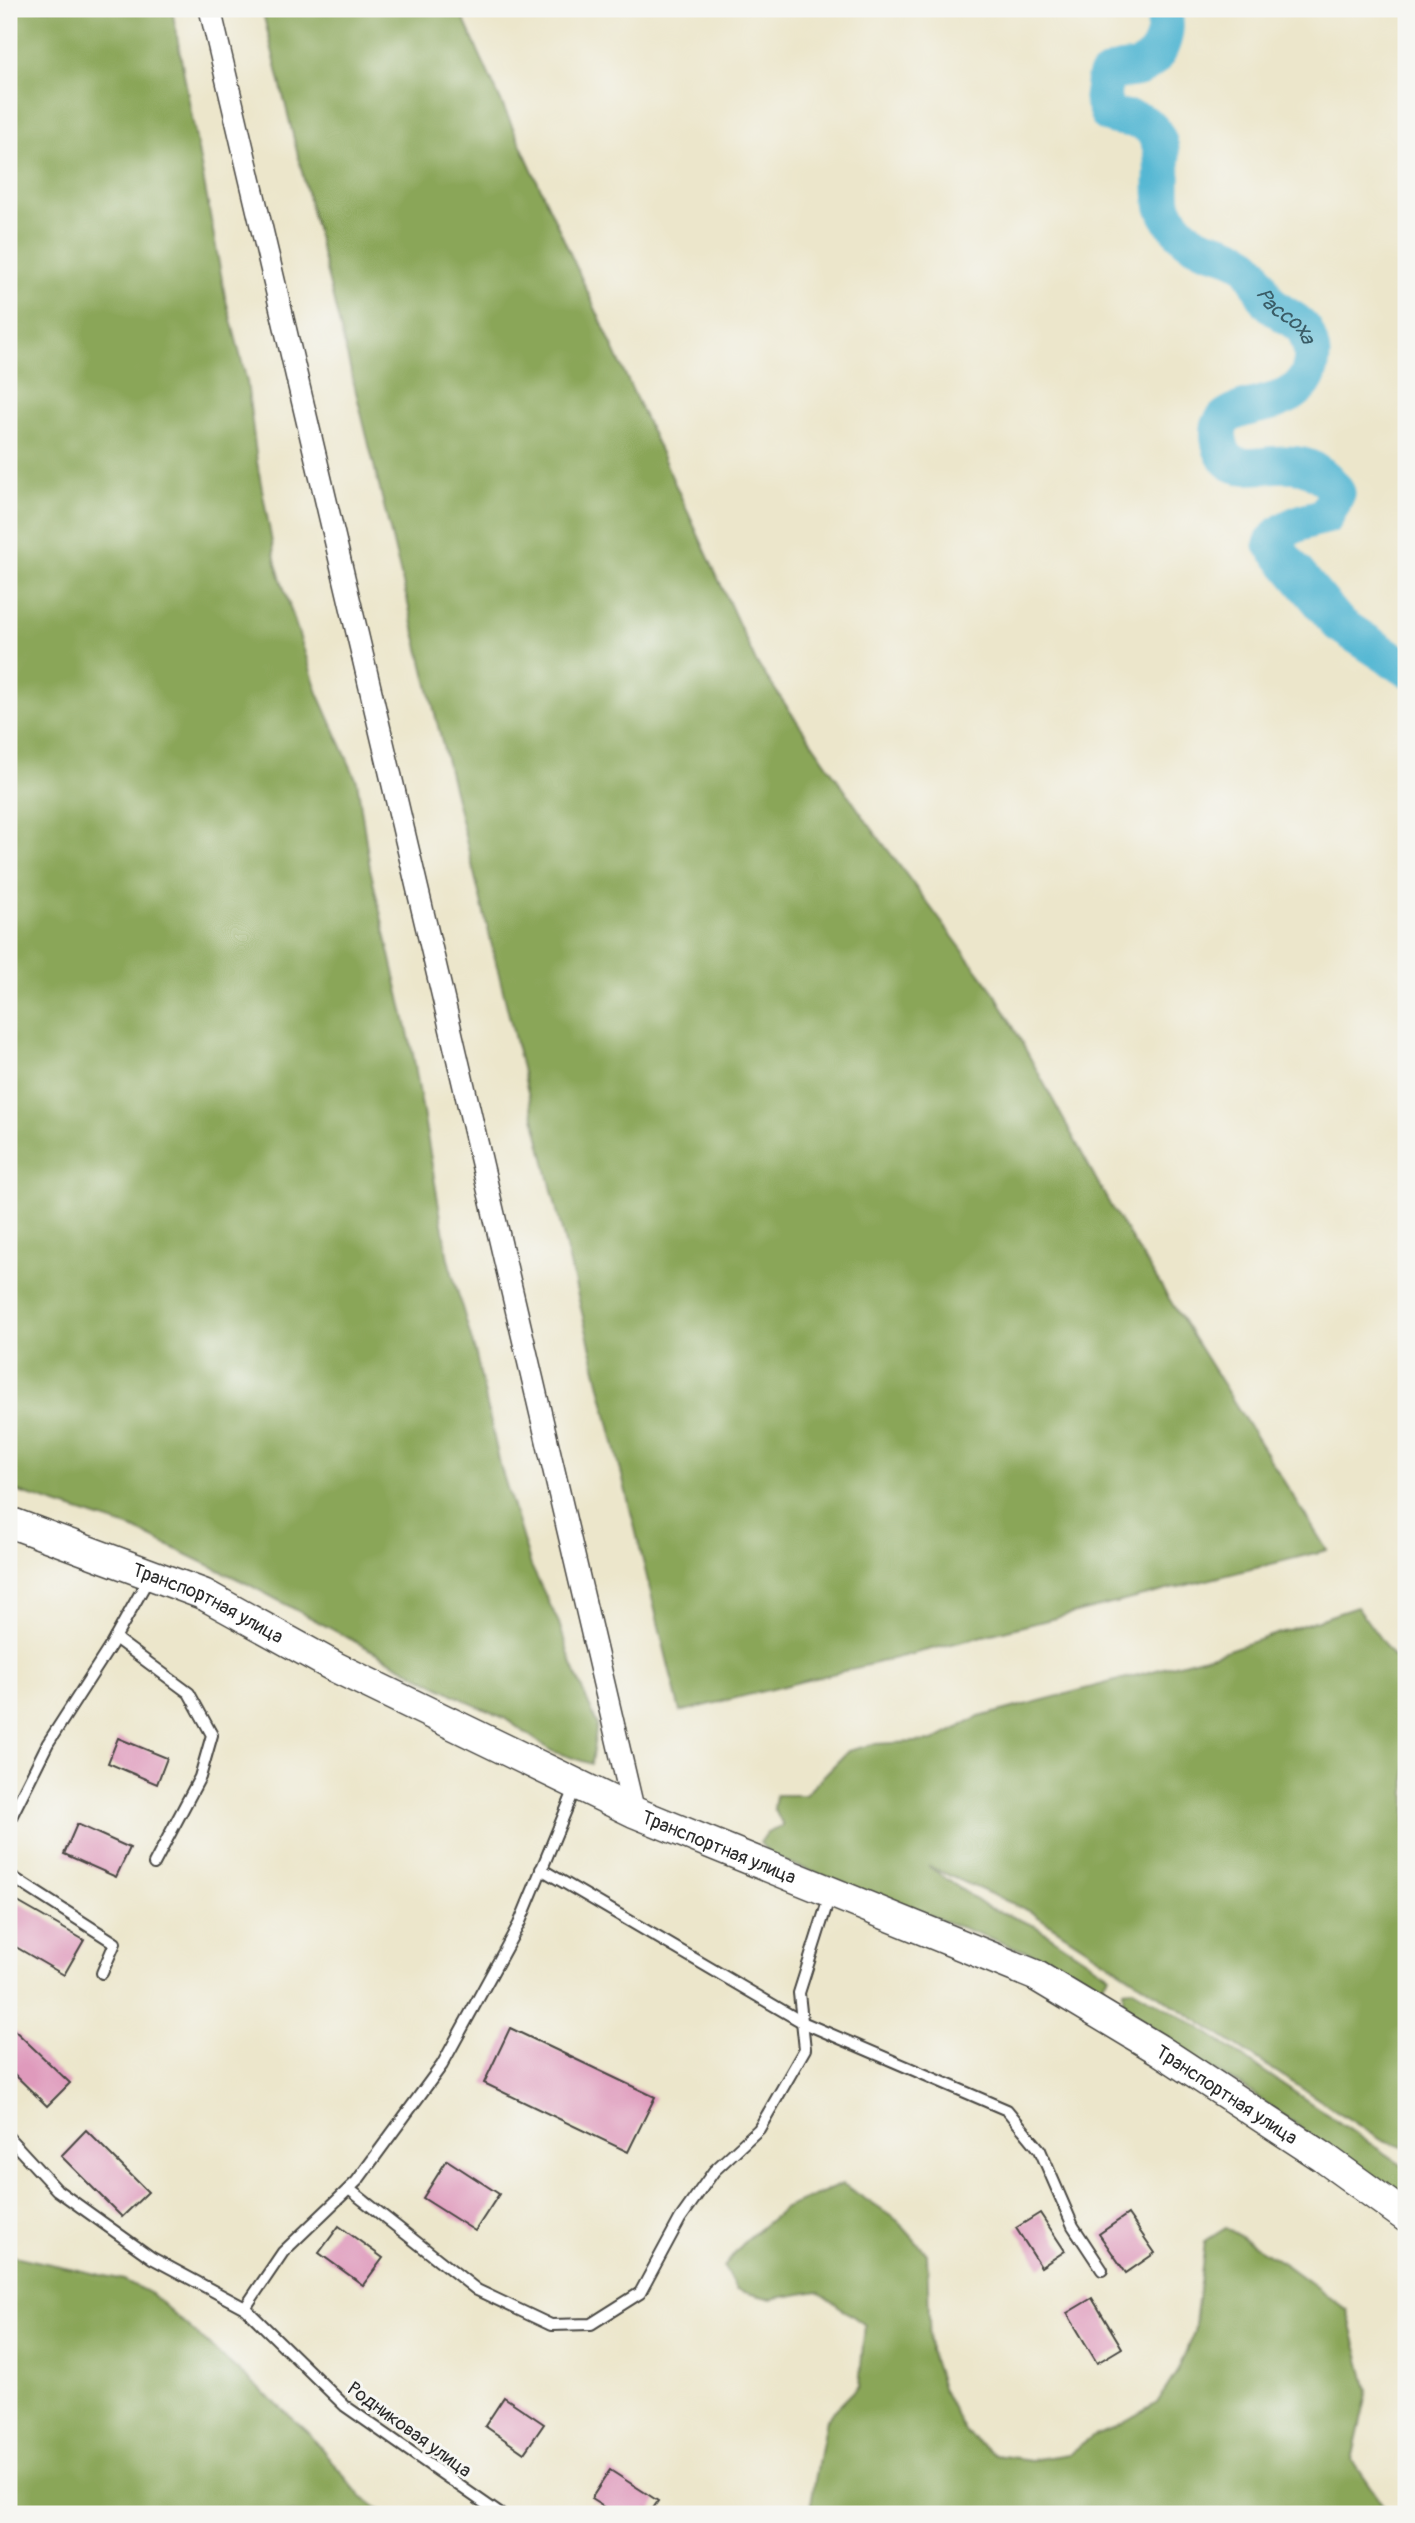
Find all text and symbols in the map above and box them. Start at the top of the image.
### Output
water label: Рассоха [1249,284,1322,348]
street label: Транспортная улица [129,1558,288,1649]
street label: Транспортная улица [638,1805,800,1890]
street label: Транспортная улица [1151,2040,1302,2150]
street label: Родниковая улица [343,2377,476,2483]

